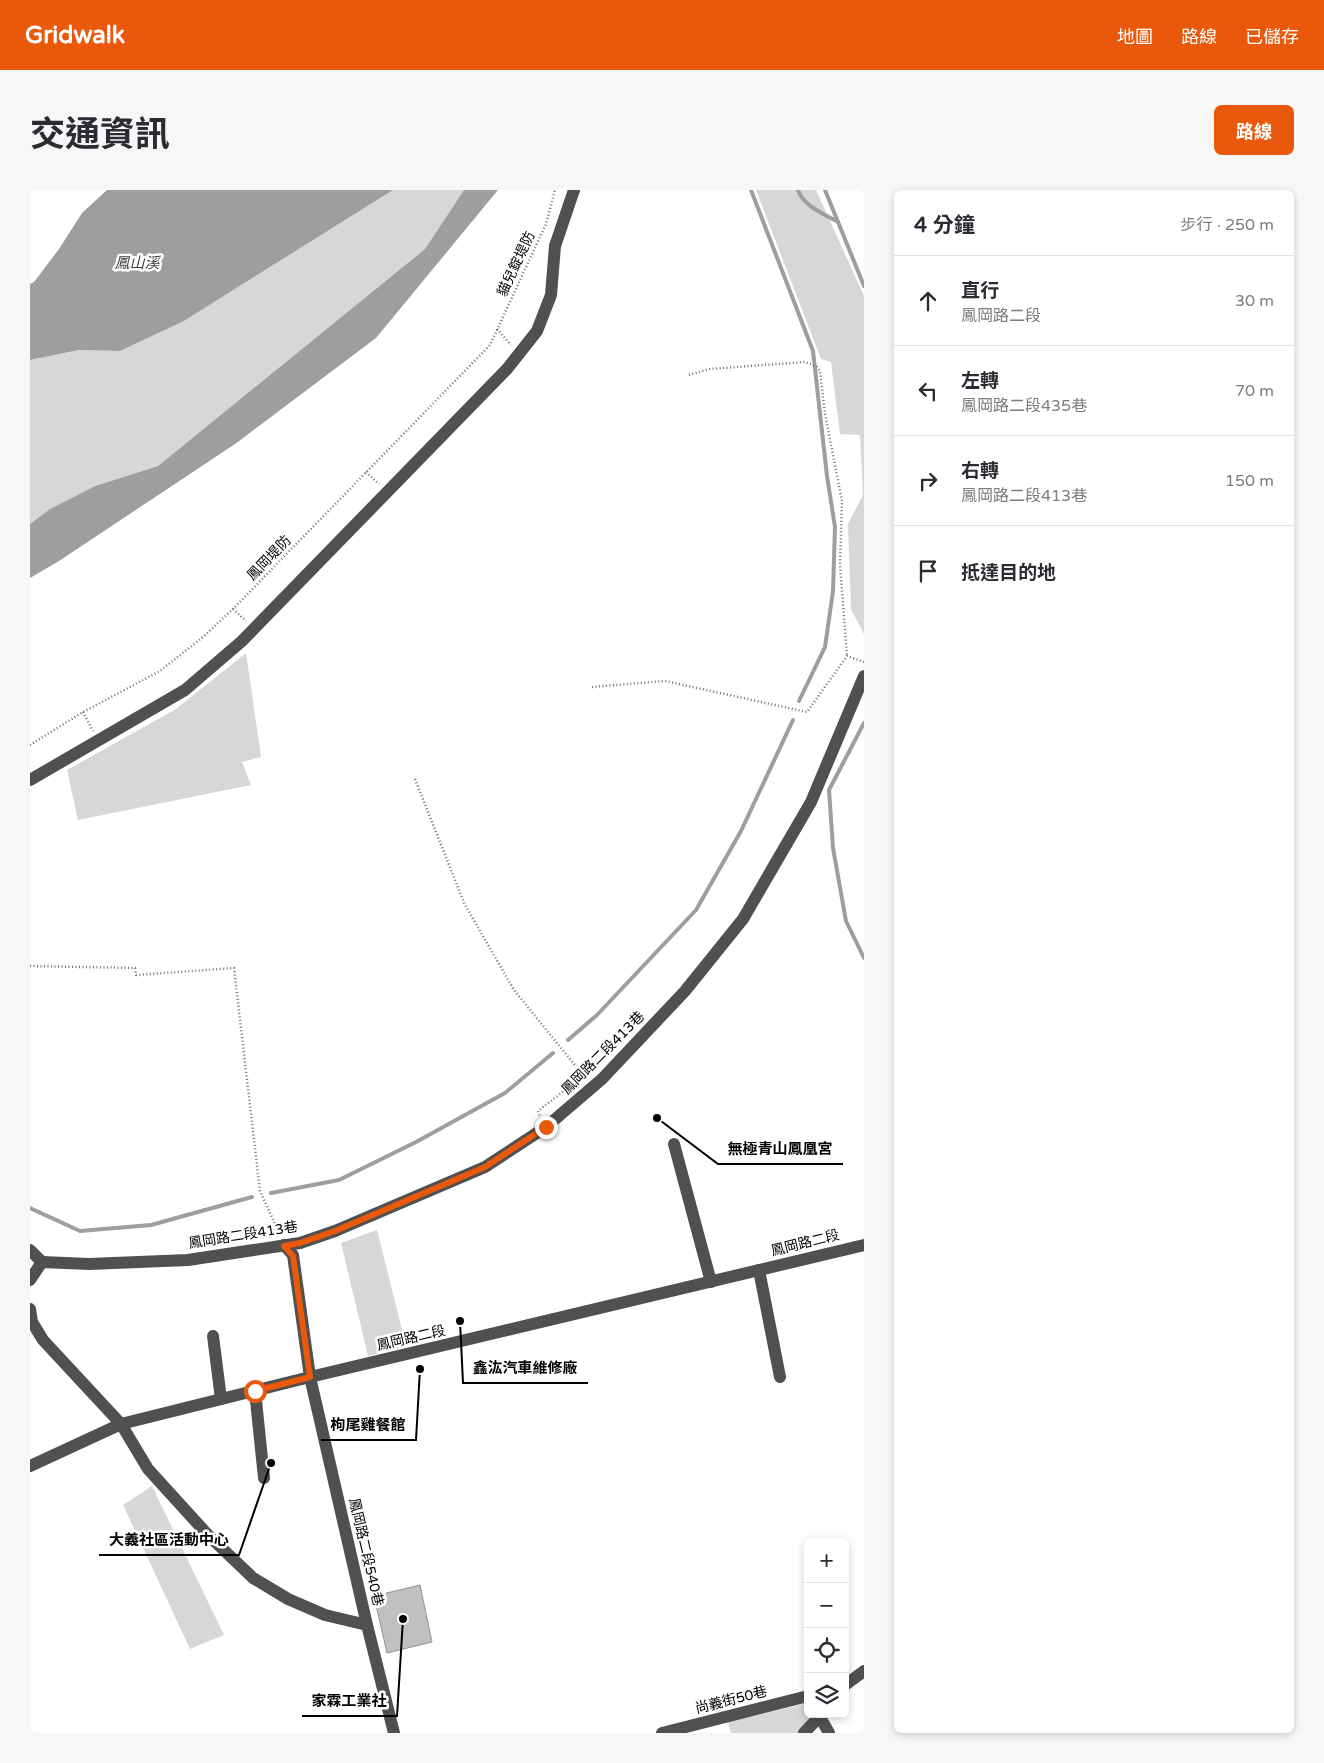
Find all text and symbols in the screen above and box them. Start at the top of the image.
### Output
text: Gridwalk [25,21,125,50]
text: 地圖 [1117,26,1153,48]
text: 路線 [1181,26,1217,48]
text: 已儲存 [1245,26,1299,48]
button: 路線 [1214,105,1294,155]
text: 交通資訊 [30,114,170,156]
text: 4 分鐘 [914,213,975,238]
text: 步行 · 250 m [1181,215,1274,235]
street label: 貓兒錠堤防 [494,229,538,299]
water label: 鳳山溪 [114,254,161,272]
text: 直行 [961,280,999,302]
icon: ahead [914,287,942,315]
text: 30 m [1235,291,1274,311]
text: 鳳岡路二段 [961,306,1041,326]
text: 左轉 [961,370,999,392]
icon: left [914,377,942,405]
text: 70 m [1235,381,1274,401]
text: 鳳岡路二段435巷 [961,396,1087,416]
text: 右轉 [961,460,999,482]
icon: right [914,467,942,495]
text: 150 m [1225,471,1274,491]
text: 鳳岡路二段413巷 [961,486,1087,506]
street label: 鳳岡堤防 [243,532,295,584]
icon: arrive [914,557,942,585]
text: 抵達目的地 [961,562,1056,584]
street label: 鳳岡路二段413巷 [558,1008,648,1098]
route end [535,1116,558,1139]
callout: 無極青山鳳凰宮 [718,1134,843,1164]
text: 無極青山鳳凰宮 [727,1140,833,1158]
street label: 鳳岡路二段413巷 [187,1218,299,1252]
street label: 鳳岡路二段 [769,1226,841,1260]
street label: 鳳岡路二段 [375,1322,447,1354]
callout: 鑫汯汽車維修廠 [463,1353,588,1383]
text: 鑫汯汽車維修廠 [472,1359,578,1377]
route start [244,1380,267,1403]
callout: 枸尾雞餐館 [321,1410,416,1440]
text: 枸尾雞餐館 [330,1416,406,1434]
street label: 鳳岡路二段540巷 [345,1496,387,1608]
callout: 大義社區活動中心 [99,1525,239,1555]
text: 大義社區活動中心 [109,1531,229,1549]
map controls [804,1538,849,1718]
button: + [804,1538,849,1583]
button: − [804,1583,849,1628]
button: locate [804,1628,849,1673]
button: layers [804,1673,849,1718]
street label: 尚義街50巷 [693,1683,769,1717]
callout: 家霖工業社 [302,1686,397,1716]
text: 家霖工業社 [311,1692,387,1710]

